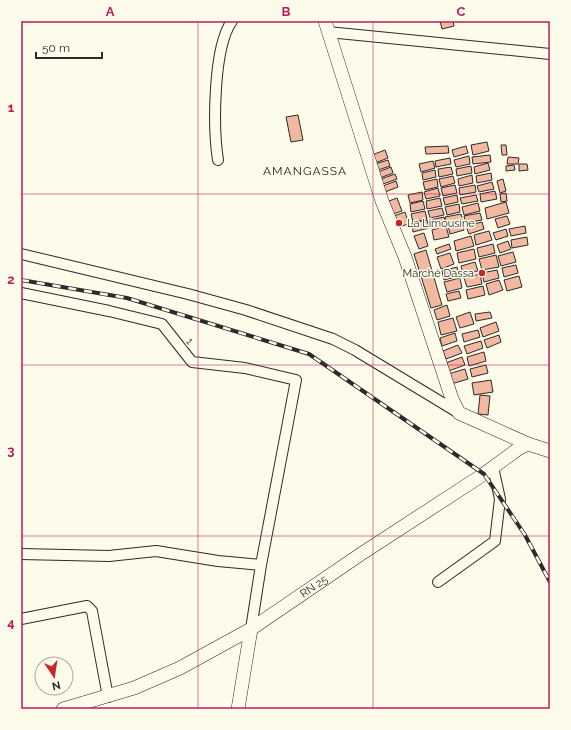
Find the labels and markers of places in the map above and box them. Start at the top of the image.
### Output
place label: La Limousine [407,217,475,230]
marker: La Limousine [394,218,404,228]
place label: Marché Dassa [403,267,474,280]
marker: Marché Dassa [477,268,487,278]

